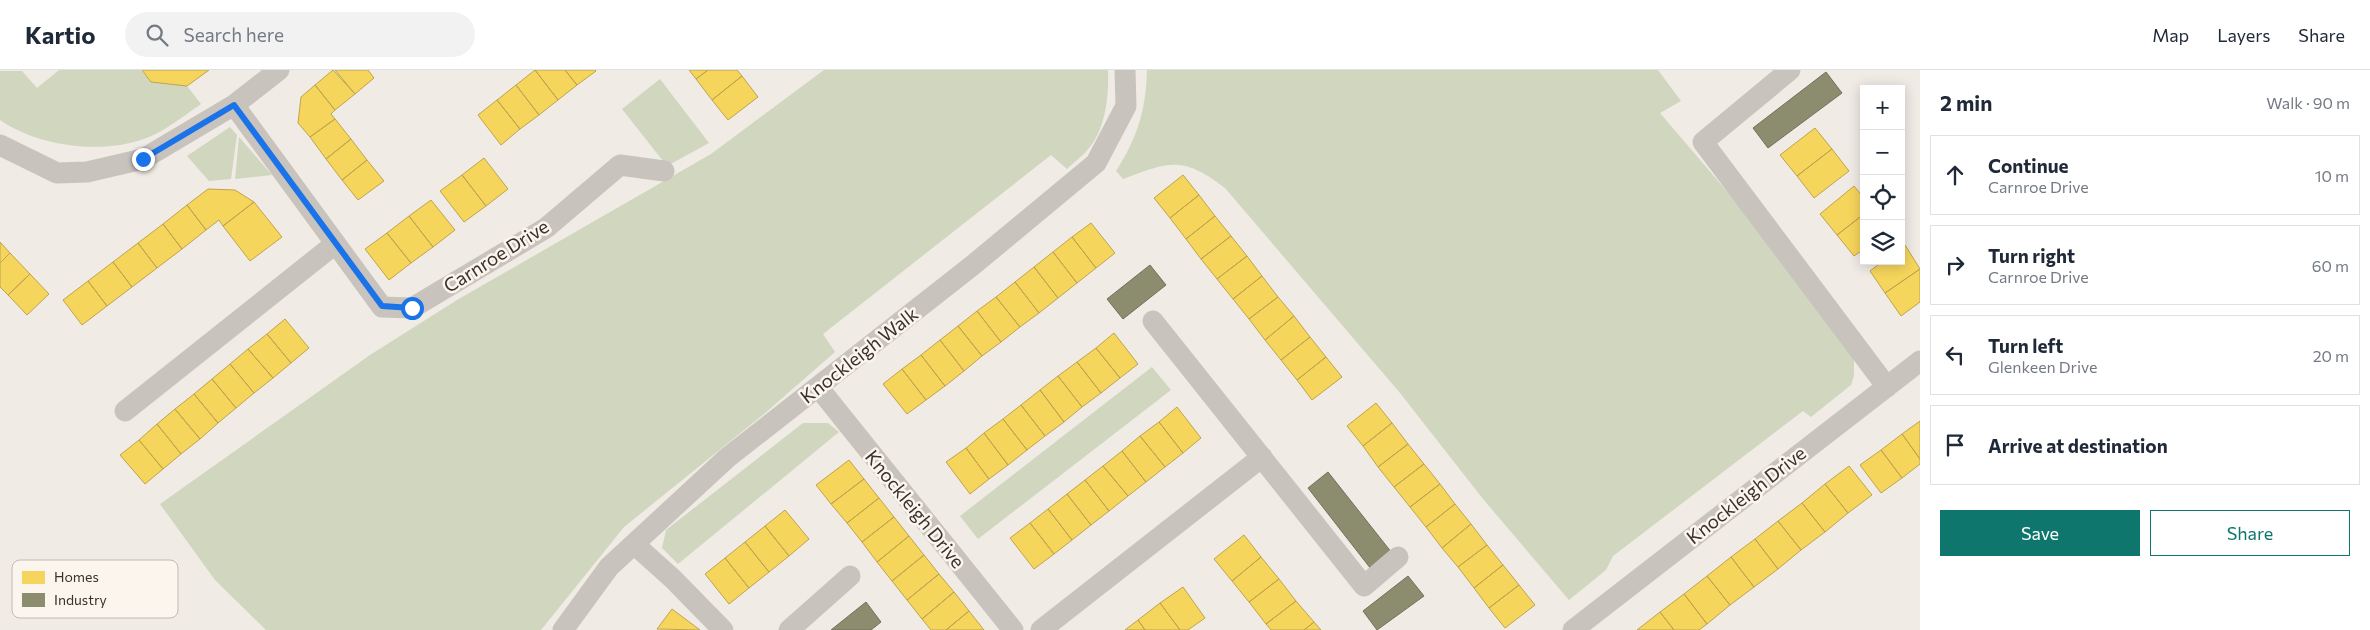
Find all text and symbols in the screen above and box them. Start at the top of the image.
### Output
search box [125,12,475,57]
text: Kartio [25,20,95,49]
icon: search [143,21,171,49]
text: Search here [183,23,284,46]
text: Map [2152,24,2189,46]
text: Layers [2217,24,2270,46]
text: Share [2298,24,2345,46]
map controls [1860,85,1905,265]
button: + [1860,85,1905,130]
text: 2 min [1940,90,1992,115]
text: Walk · 90 m [2266,93,2350,112]
button: − [1860,130,1905,175]
route end [132,148,155,171]
text: Continue [1988,154,2068,177]
icon: ahead [1941,161,1969,189]
text: 10 m [2315,166,2349,185]
button: locate [1860,175,1905,220]
text: Carnroe Drive [1988,177,2089,196]
street label: Carnroe Drive [439,214,553,297]
button: layers [1860,220,1905,265]
text: Turn right [1988,244,2075,267]
icon: right [1941,251,1969,279]
text: 60 m [2312,256,2349,275]
text: Carnroe Drive [1988,267,2089,286]
route start [401,297,424,320]
street label: Knockleigh Walk [795,302,922,408]
text: Turn left [1988,334,2063,357]
icon: left [1941,341,1969,369]
text: 20 m [2313,346,2349,365]
text: Glenkeen Drive [1988,357,2097,376]
icon: arrive [1941,431,1969,459]
text: Arrive at destination [1988,434,2168,457]
street label: Knockleigh Drive [1681,441,1810,548]
street label: Knockleigh Drive [861,445,970,572]
button: Save [1940,510,2140,556]
button: Share [2150,510,2350,556]
legend [12,560,178,618]
text: Homes [54,568,99,585]
text: Industry [54,591,107,608]

